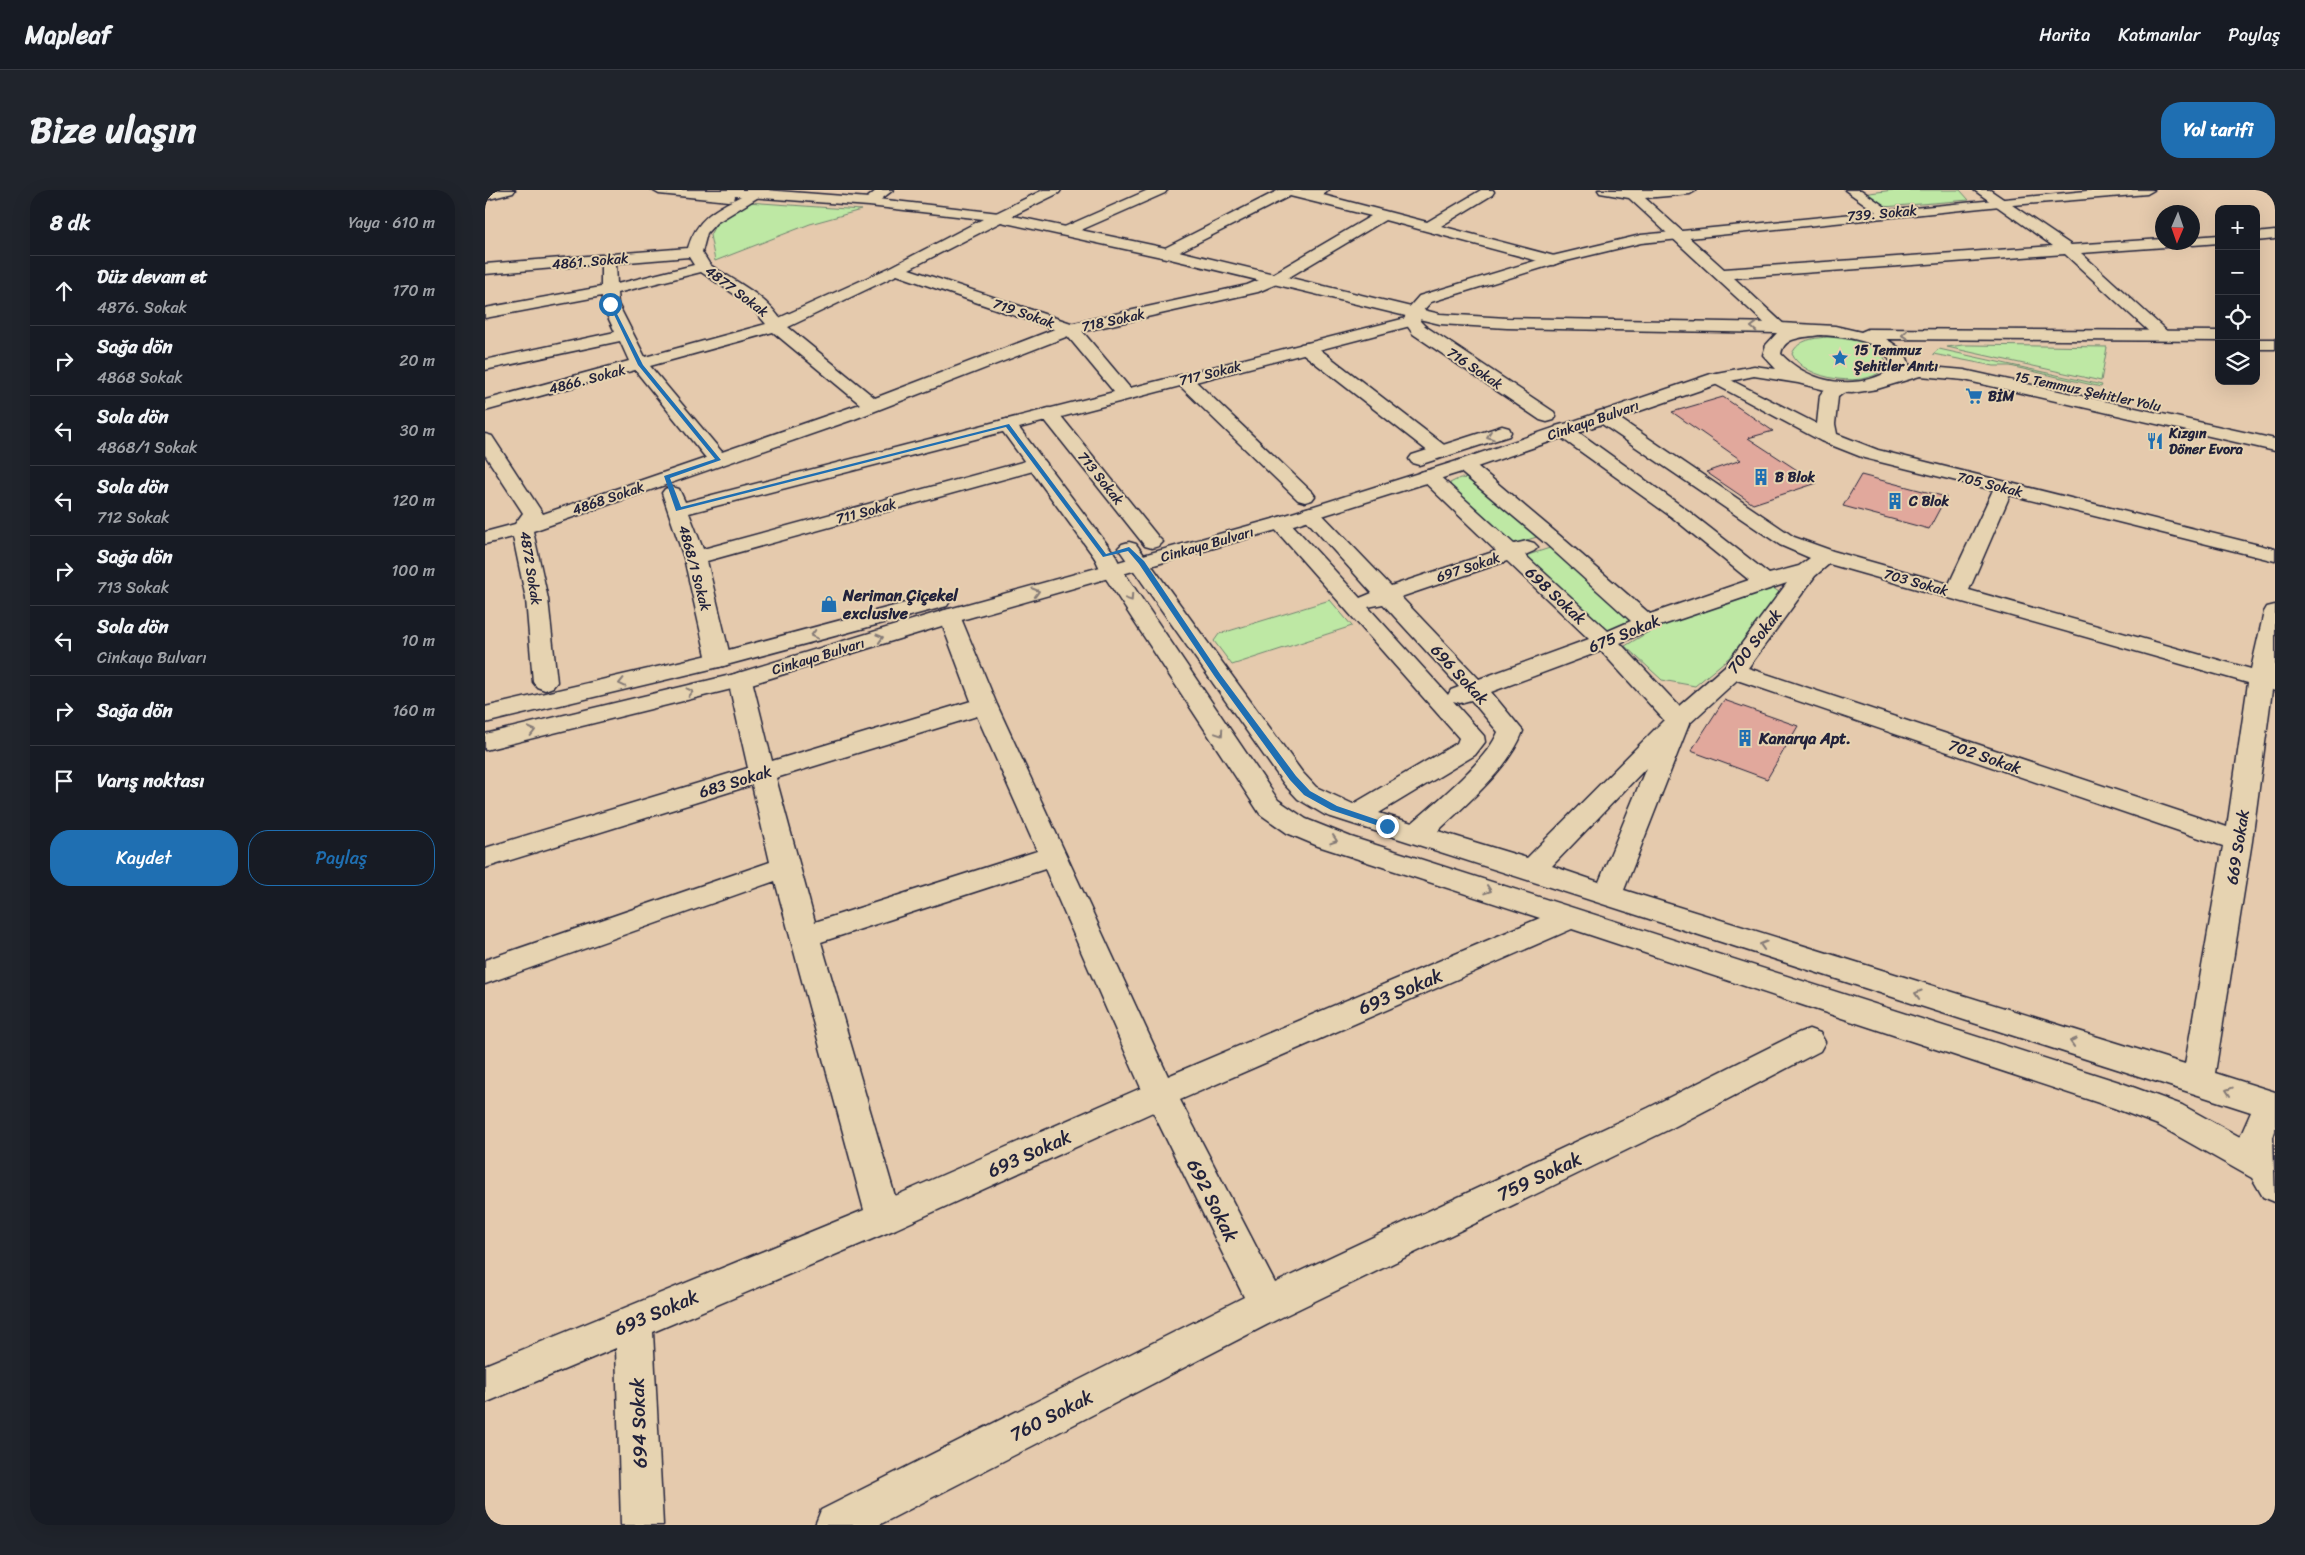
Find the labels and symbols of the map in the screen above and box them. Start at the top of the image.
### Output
street label: 739. Sokak [1846,198,1919,229]
north arrow [2155,205,2200,250]
street label: 4861. Sokak [551,246,630,277]
street label: 4877 Sokak [699,259,774,324]
street label: 719 Sokak [989,291,1059,336]
route start [599,293,622,316]
street label: 718 Sokak [1079,302,1147,339]
one-way arrow [1749,322,1757,332]
one-way arrow [1900,329,1908,340]
place label: 15 Temmuz Şehitler Anıtı [1853,338,1938,379]
street label: 716 Sokak [1441,340,1508,397]
place icon: 15 Temmuz Şehitler Anıtı [1830,348,1850,368]
street label: 717 Sokak [1176,354,1244,393]
street label: 4866. Sokak [546,357,629,402]
street label: 15 Temmuz Şehitler Yolu [2012,364,2164,419]
place label: BİM [1988,384,2015,409]
supermarket icon: BİM [1964,386,1984,406]
street label: Cinkaya Bulvarı [1544,393,1643,448]
place label: Kızgın Döner Evora [2168,421,2244,462]
one-way arrow [1486,430,1495,440]
restaurant icon: Kızgın Döner Evora [2145,431,2165,451]
street label: 713 Sokak [1071,446,1131,511]
street label: 705 Sokak [1954,464,2026,505]
place label: B Blok [1775,465,1816,490]
building icon: B Blok [1751,467,1771,487]
street label: 4868 Sokak [569,474,648,523]
place label: C Blok [1908,489,1949,514]
street label: 711 Sokak [833,491,900,532]
building icon: C Blok [1885,491,1905,511]
street label: Cinkaya Bulvarı [1158,519,1257,570]
street label: 4868/1 Sokak [671,522,718,614]
street label: 4872 Sokak [512,529,549,607]
street label: 697 Sokak [1433,545,1504,590]
street label: 698 Sokak [1518,559,1594,632]
street label: 703 Sokak [1881,561,1952,604]
place label: Neriman Çiçekel exclusive [842,581,959,628]
one-way arrow [1031,588,1040,598]
one-way arrow [1123,593,1133,602]
shop icon: Neriman Çiçekel exclusive [819,594,839,614]
street label: 700 Sokak [1719,602,1790,680]
street label: 675 Sokak [1584,606,1665,661]
one-way arrow [810,629,818,639]
street label: Cinkaya Bulvarı [769,630,868,682]
one-way arrow [875,633,884,643]
street label: 696 Sokak [1423,637,1496,712]
one-way arrow [618,677,627,688]
one-way arrow [686,687,695,698]
place label: Kanarya Apt. [1758,724,1851,753]
one-way arrow [528,726,537,737]
one-way arrow [1213,728,1223,737]
building icon: Kanarya Apt. [1735,728,1755,748]
street label: 702 Sokak [1944,730,2026,783]
street label: 683 Sokak [695,757,776,806]
street label: 669 Sokak [2217,807,2258,887]
route end [1376,815,1399,838]
one-way arrow [1329,834,1337,844]
one-way arrow [1483,885,1492,895]
one-way arrow [1760,941,1768,951]
street label: 693 Sokak [1353,959,1448,1024]
one-way arrow [1915,989,1923,999]
one-way arrow [2070,1038,2078,1048]
one-way arrow [2225,1087,2233,1097]
street label: 693 Sokak [982,1120,1077,1187]
street label: 759 Sokak [1491,1142,1587,1211]
street label: 692 Sokak [1177,1153,1248,1248]
street label: 693 Sokak [609,1280,704,1345]
street label: 694 Sokak [620,1377,657,1469]
street label: 760 Sokak [1004,1380,1099,1451]

